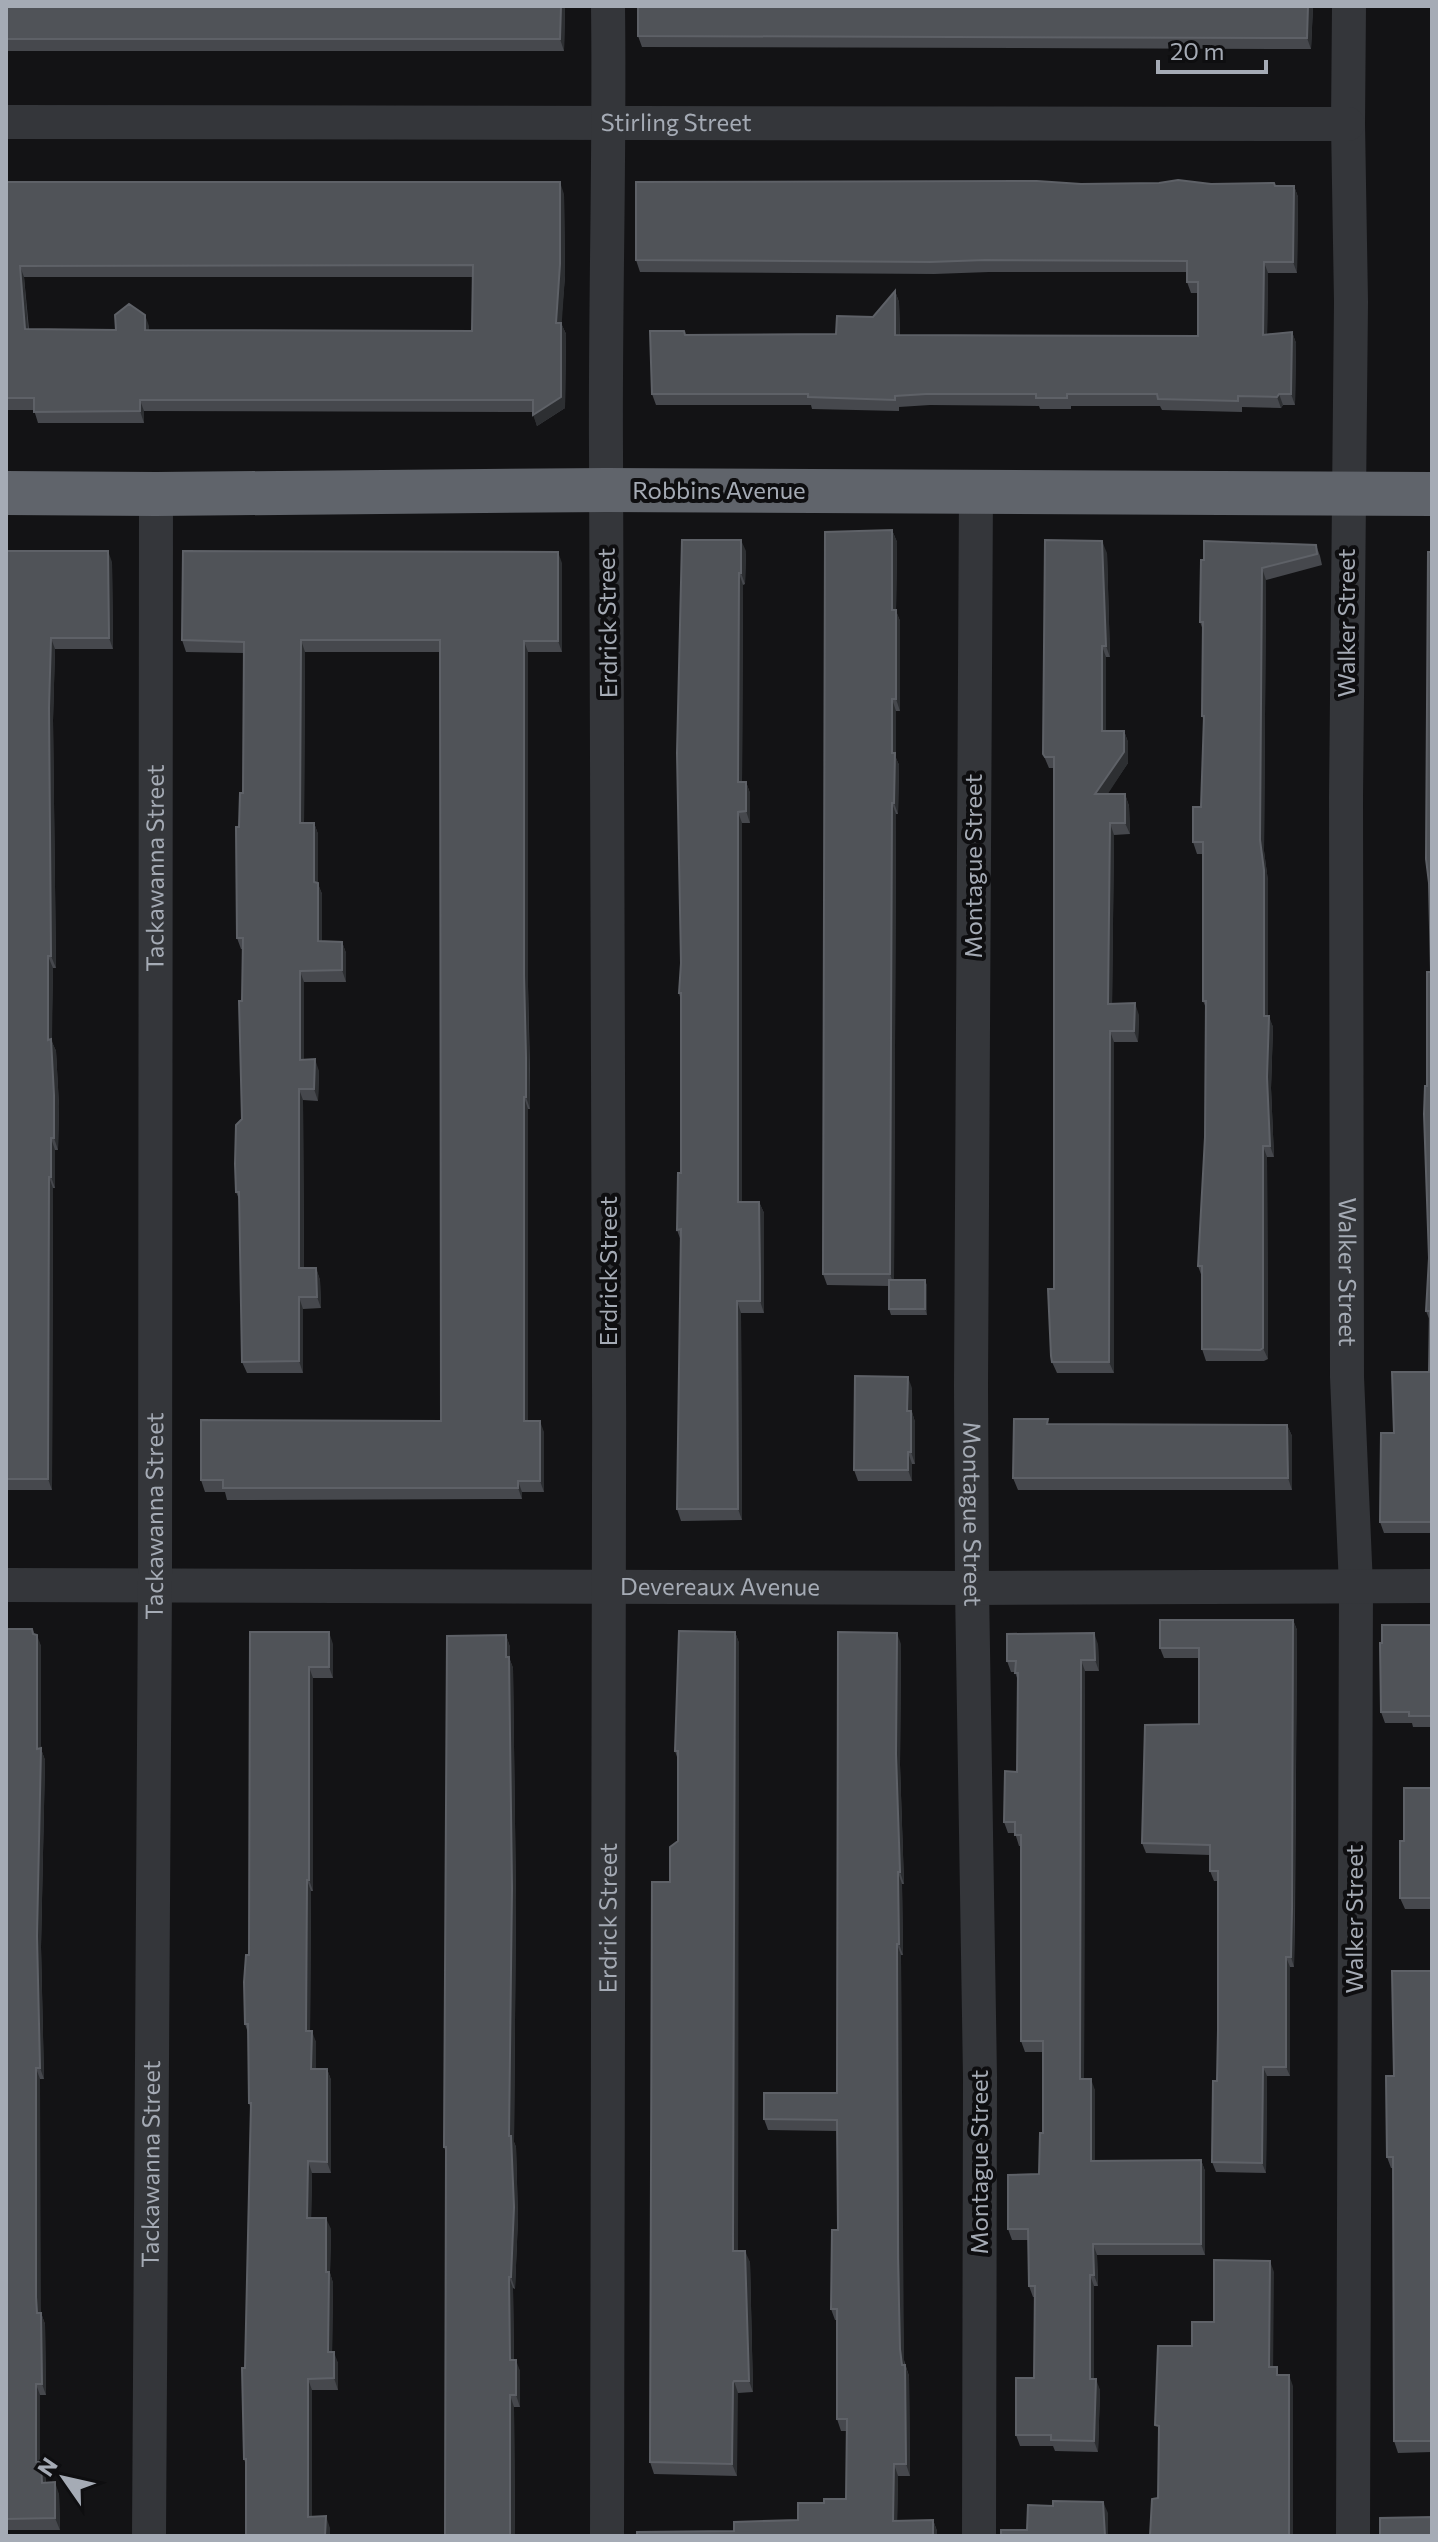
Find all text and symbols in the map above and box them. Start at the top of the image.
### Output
scale bar [1158,24,1266,74]
text: 20 m [1170,36,1224,65]
street label: Stirling Street [600,107,752,136]
street label: Robbins Avenue [632,475,806,504]
street label: Erdrick Street [591,547,622,698]
street label: Walker Street [1331,548,1360,698]
street label: Tackawanna Street [140,764,169,972]
street label: Montague Street [958,773,987,958]
street label: Erdrick Street [593,1196,622,1346]
street label: Walker Street [1334,1197,1363,1347]
street label: Tackawanna Street [139,1412,168,1620]
street label: Montague Street [958,1421,988,1607]
street label: Devereaux Avenue [620,1571,820,1601]
street label: Erdrick Street [592,1843,622,1993]
street label: Walker Street [1339,1844,1368,1994]
street label: Tackawanna Street [135,2060,165,2268]
street label: Montague Street [964,2069,993,2254]
north arrow [24,2438,104,2518]
text: N [31,2452,63,2481]

